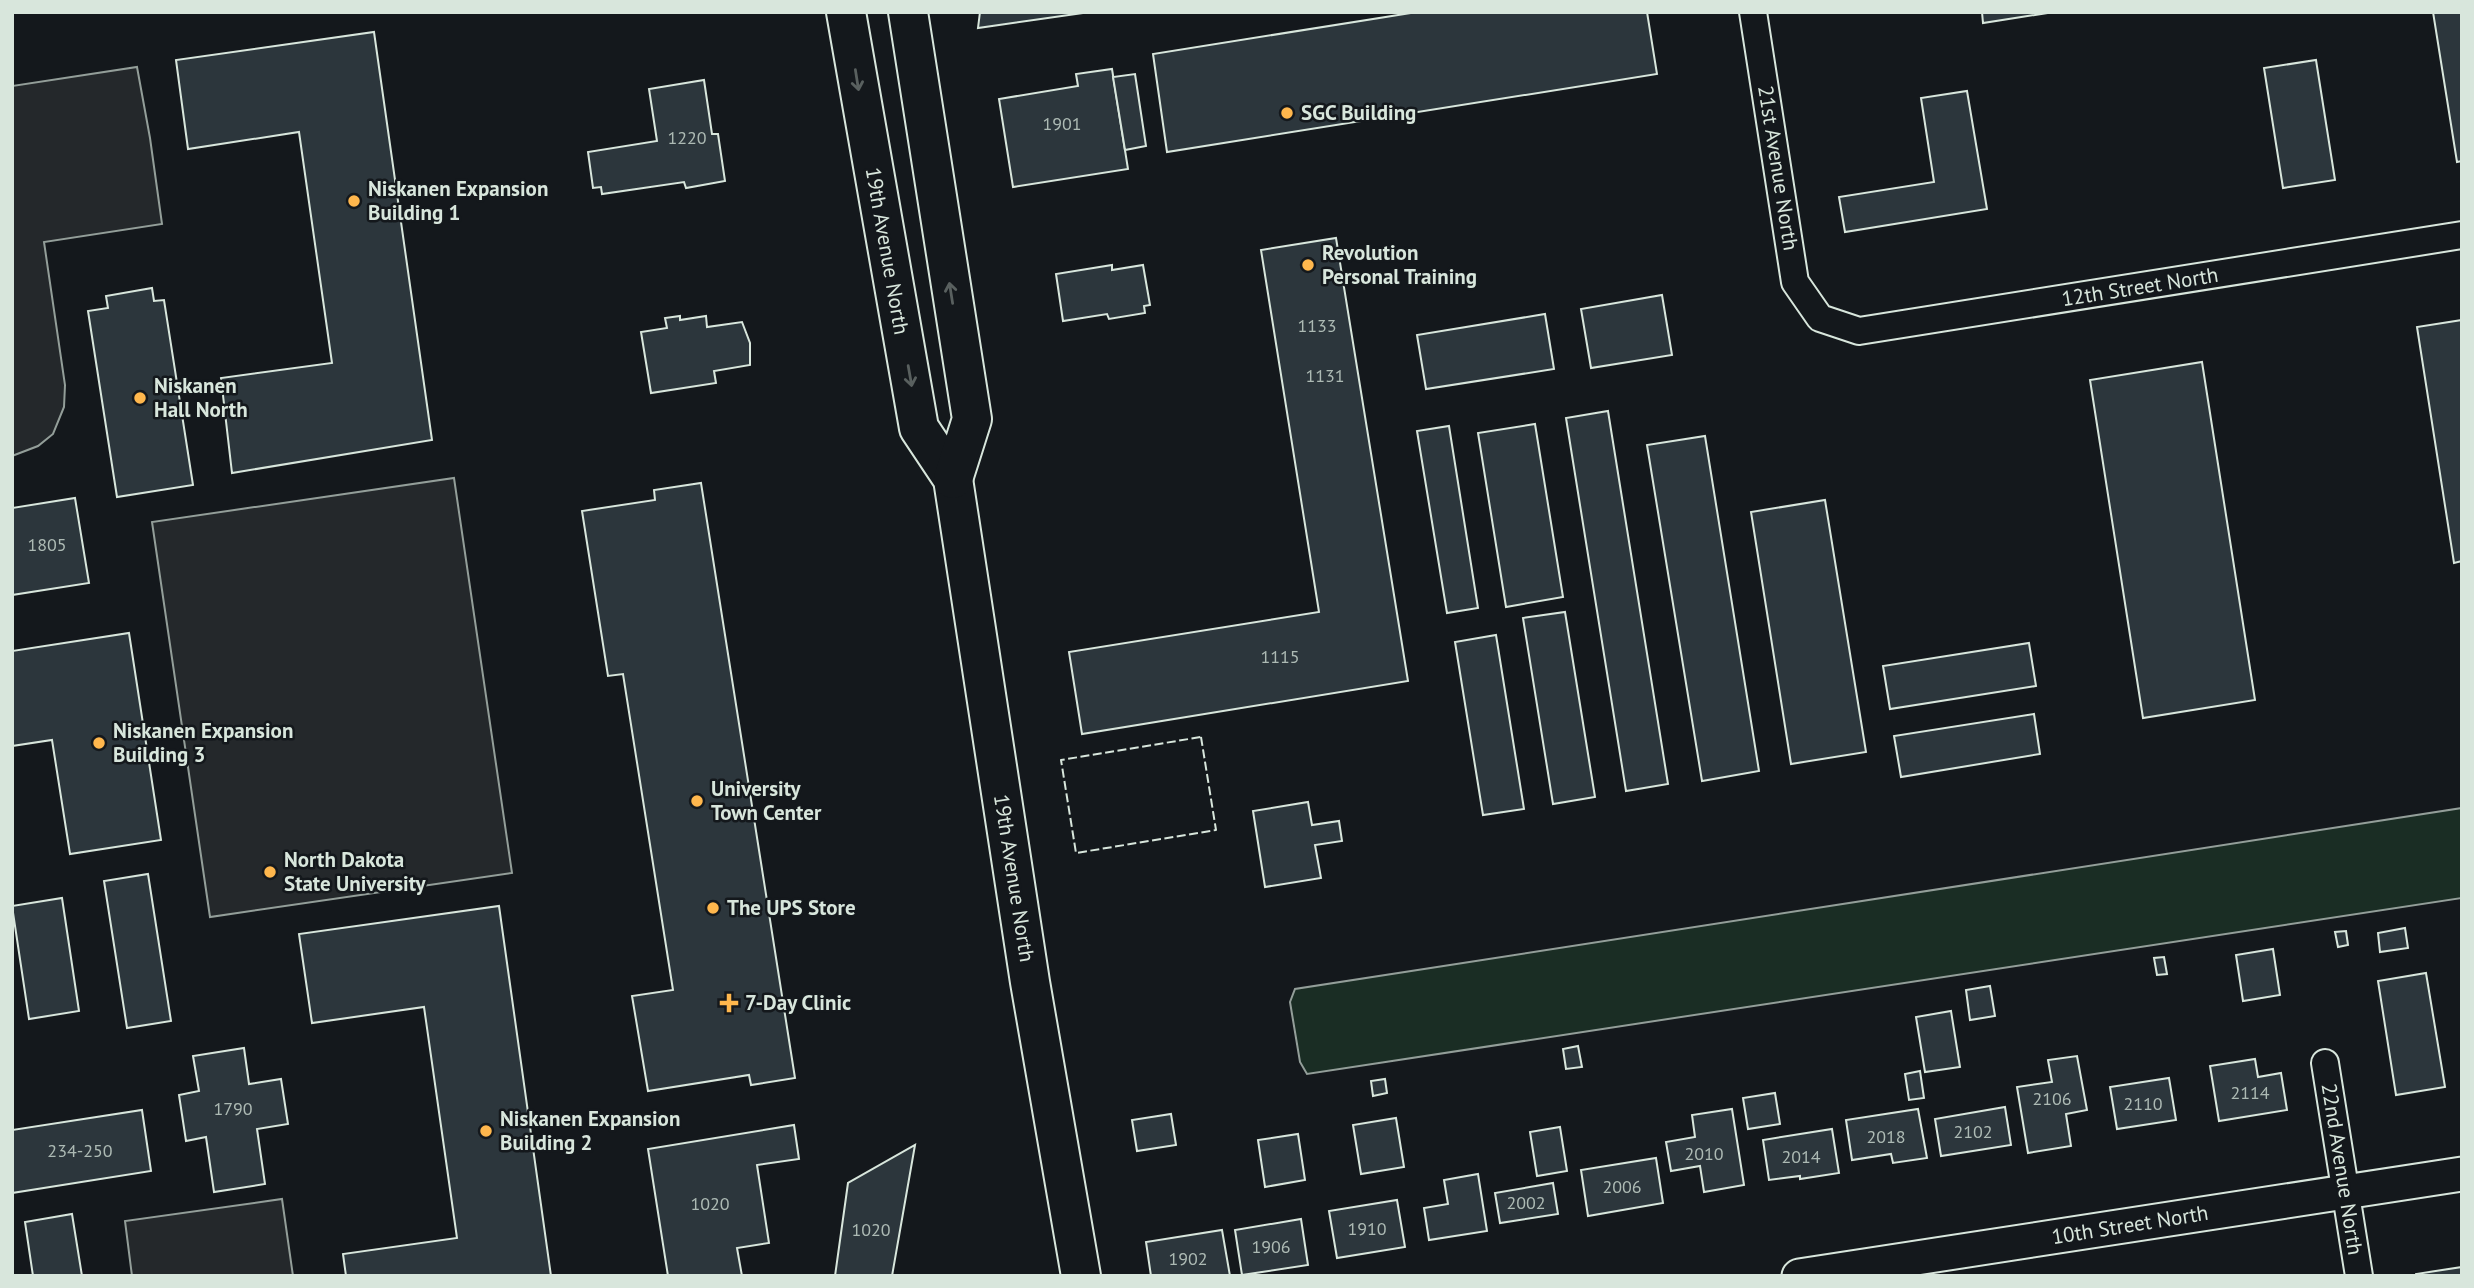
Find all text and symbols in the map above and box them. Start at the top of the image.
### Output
one-way arrow [851,68,864,91]
street label: 21st Avenue North [1752,83,1805,252]
place label: SGC Building [1301,99,1416,126]
marker: SGC Building [1279,105,1295,121]
house number: 1901 [1042,112,1082,135]
house number: 1220 [667,126,707,149]
street label: 19th Avenue North [859,165,915,337]
place label: Niskanen Expansion Building 1 [368,175,548,226]
marker: Niskanen Expansion Building 1 [346,193,362,209]
place label: Revolution Personal Training [1322,239,1477,290]
marker: Revolution Personal Training [1300,257,1316,273]
street label: 12th Street North [2060,261,2220,312]
one-way arrow [944,282,957,305]
house number: 1133 [1297,314,1337,337]
one-way arrow [904,364,917,387]
house number: 1131 [1305,364,1345,387]
place label: Niskanen Hall North [154,372,248,423]
marker: Niskanen Hall North [132,390,148,406]
house number: 1805 [27,533,67,556]
house number: 1115 [1260,645,1300,668]
place label: Niskanen Expansion Building 3 [113,717,293,768]
marker: Niskanen Expansion Building 3 [91,735,107,751]
place label: University Town Center [711,775,822,826]
street label: 19th Avenue North [988,792,1041,964]
marker: University Town Center [689,793,705,809]
place label: North Dakota State University [284,846,427,897]
marker: North Dakota State University [262,864,278,880]
place label: The UPS Store [727,894,856,921]
marker: The UPS Store [705,900,721,916]
place label: 7-Day Clinic [745,989,851,1016]
marker: 7-Day Clinic [719,993,739,1013]
house number: 2114 [2230,1081,2270,1104]
street label: 22nd Avenue North [2316,1081,2369,1257]
house number: 2106 [2032,1087,2072,1110]
house number: 2110 [2123,1092,2163,1115]
house number: 1790 [213,1097,253,1120]
place label: Niskanen Expansion Building 2 [500,1105,680,1156]
house number: 2102 [1953,1120,1993,1143]
marker: Niskanen Expansion Building 2 [478,1123,494,1139]
house number: 2018 [1866,1125,1906,1148]
house number: 234-250 [47,1139,113,1162]
house number: 2010 [1684,1142,1724,1165]
house number: 2014 [1781,1145,1821,1168]
house number: 2006 [1602,1175,1642,1198]
house number: 2002 [1506,1191,1546,1214]
house number: 1020 [690,1192,730,1215]
street label: 10th Street North [2050,1199,2210,1250]
house number: 1910 [1347,1217,1387,1240]
house number: 1020 [851,1218,891,1241]
house number: 1906 [1251,1235,1291,1258]
house number: 1902 [1168,1247,1208,1270]

